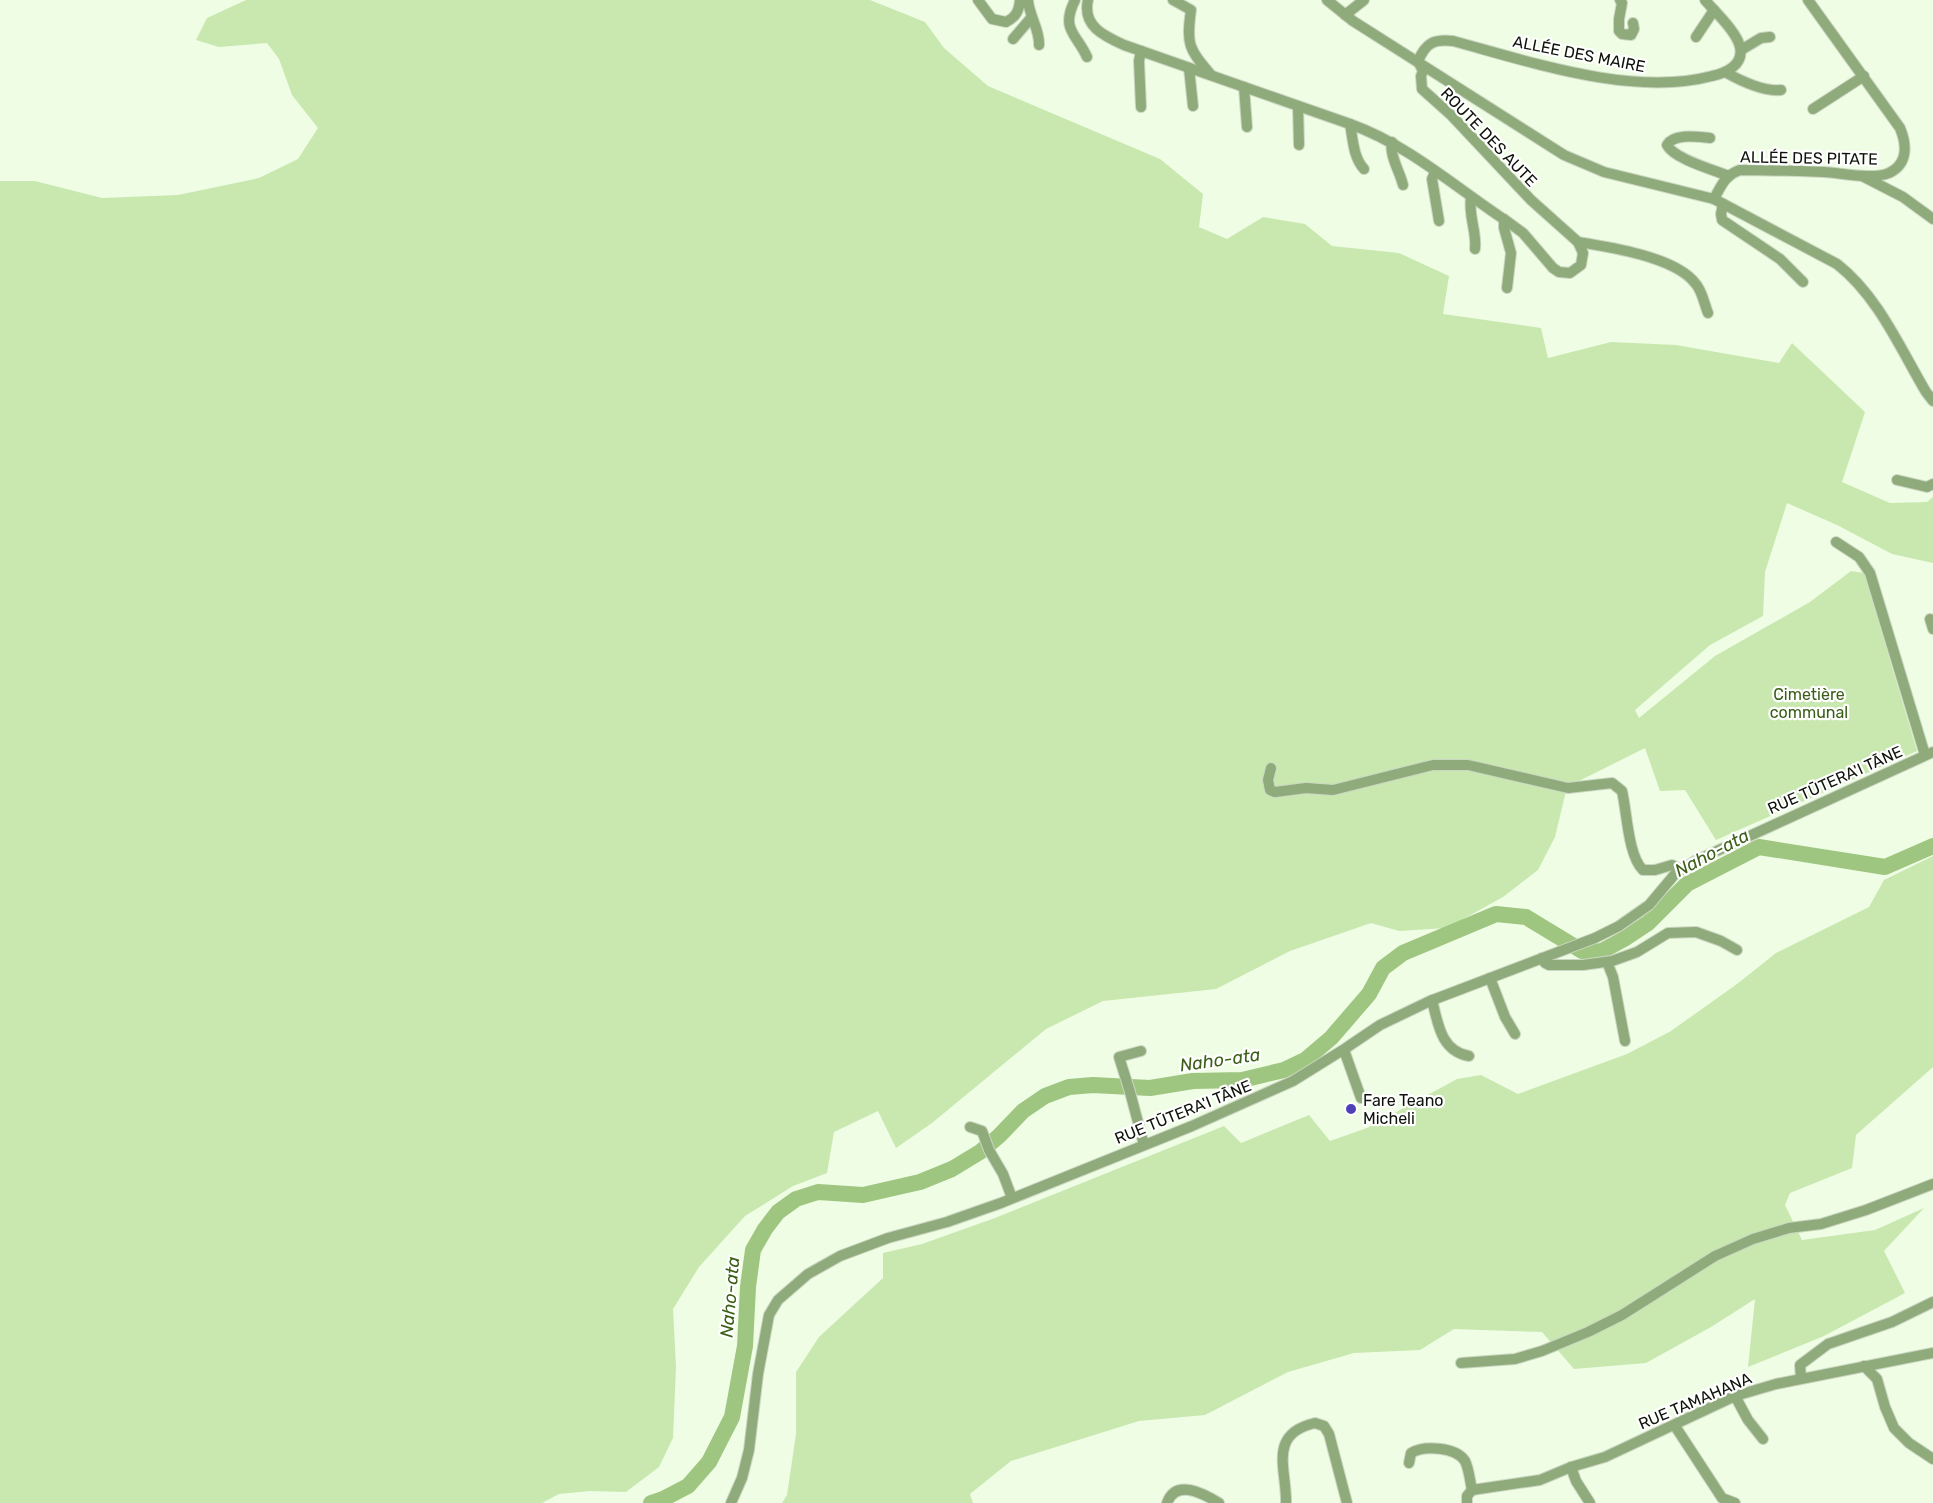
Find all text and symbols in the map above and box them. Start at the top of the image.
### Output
street label: ALLÉE DES MAIRE [1511,32,1647,76]
street label: ROUTE DES AUTE [1437,84,1541,190]
street label: ALLÉE DES PITATE [1740,147,1878,169]
park label: Cimetière communal [1770,685,1848,722]
street label: RUE TŪTERA'I TĀNE [1765,742,1905,818]
water label: Naho-ata [1671,824,1753,882]
water label: Naho-ata [1178,1043,1262,1077]
street label: RUE TŪTERA'I TĀNE [1112,1076,1254,1148]
place label: Fare Teano Micheli [1363,1091,1444,1128]
marker: Fare Teano Micheli [1344,1102,1358,1116]
water label: Naho-ata [716,1255,745,1338]
street label: RUE TAMAHANA [1636,1368,1755,1433]

